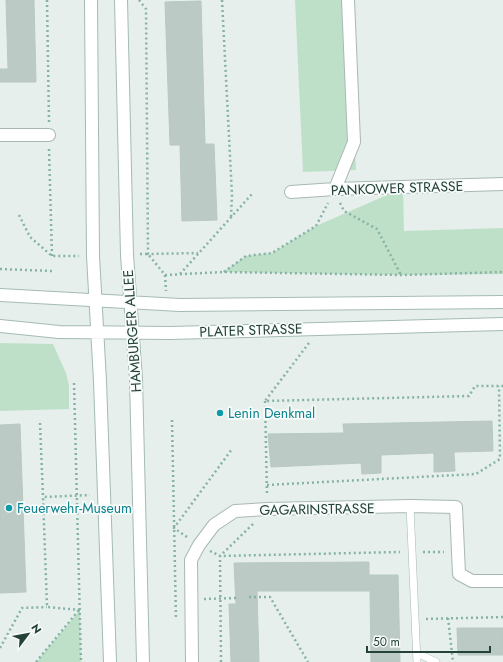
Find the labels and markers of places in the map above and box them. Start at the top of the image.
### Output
place label: Lenin Denkmal [228,403,315,423]
marker: Lenin Denkmal [215,408,225,418]
place label: Feuerwehr-Museum [17,498,132,518]
marker: Feuerwehr-Museum [4,503,14,513]

